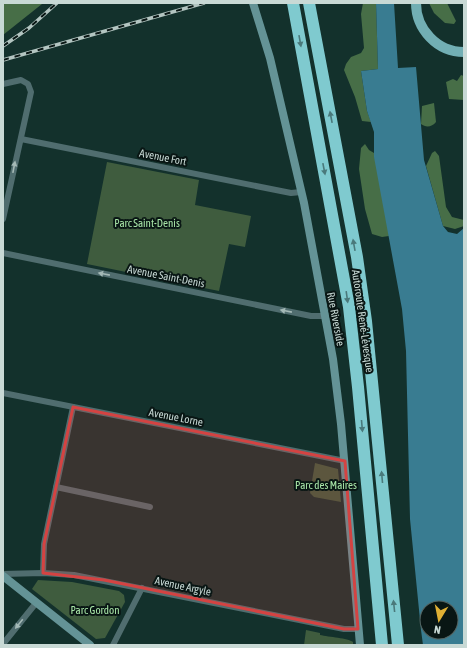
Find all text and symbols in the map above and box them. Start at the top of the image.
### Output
one-way arrow [297,35,303,47]
one-way arrow [327,111,333,123]
street label: Avenue Fort [138,147,188,167]
one-way arrow [11,161,17,173]
one-way arrow [322,163,328,175]
park label: Parc Saint-Denis [114,217,180,229]
one-way arrow [351,238,357,251]
street label: Avenue Saint-Denis [126,263,206,289]
street label: Autoroute René-Lévesque [350,269,376,373]
one-way arrow [98,270,110,276]
street label: Rue Riverside [325,291,347,347]
one-way arrow [344,291,350,303]
one-way arrow [280,308,292,314]
street label: Avenue Lorne [148,406,204,428]
one-way arrow [359,420,365,432]
one-way arrow [379,471,386,483]
park label: Parc des Maires [295,479,357,491]
street label: Avenue Argyle [154,574,212,598]
one-way arrow [391,600,398,612]
north arrow [419,600,459,640]
park label: Parc Gordon [70,604,120,616]
one-way arrow [15,618,24,629]
text: N [433,623,442,636]

